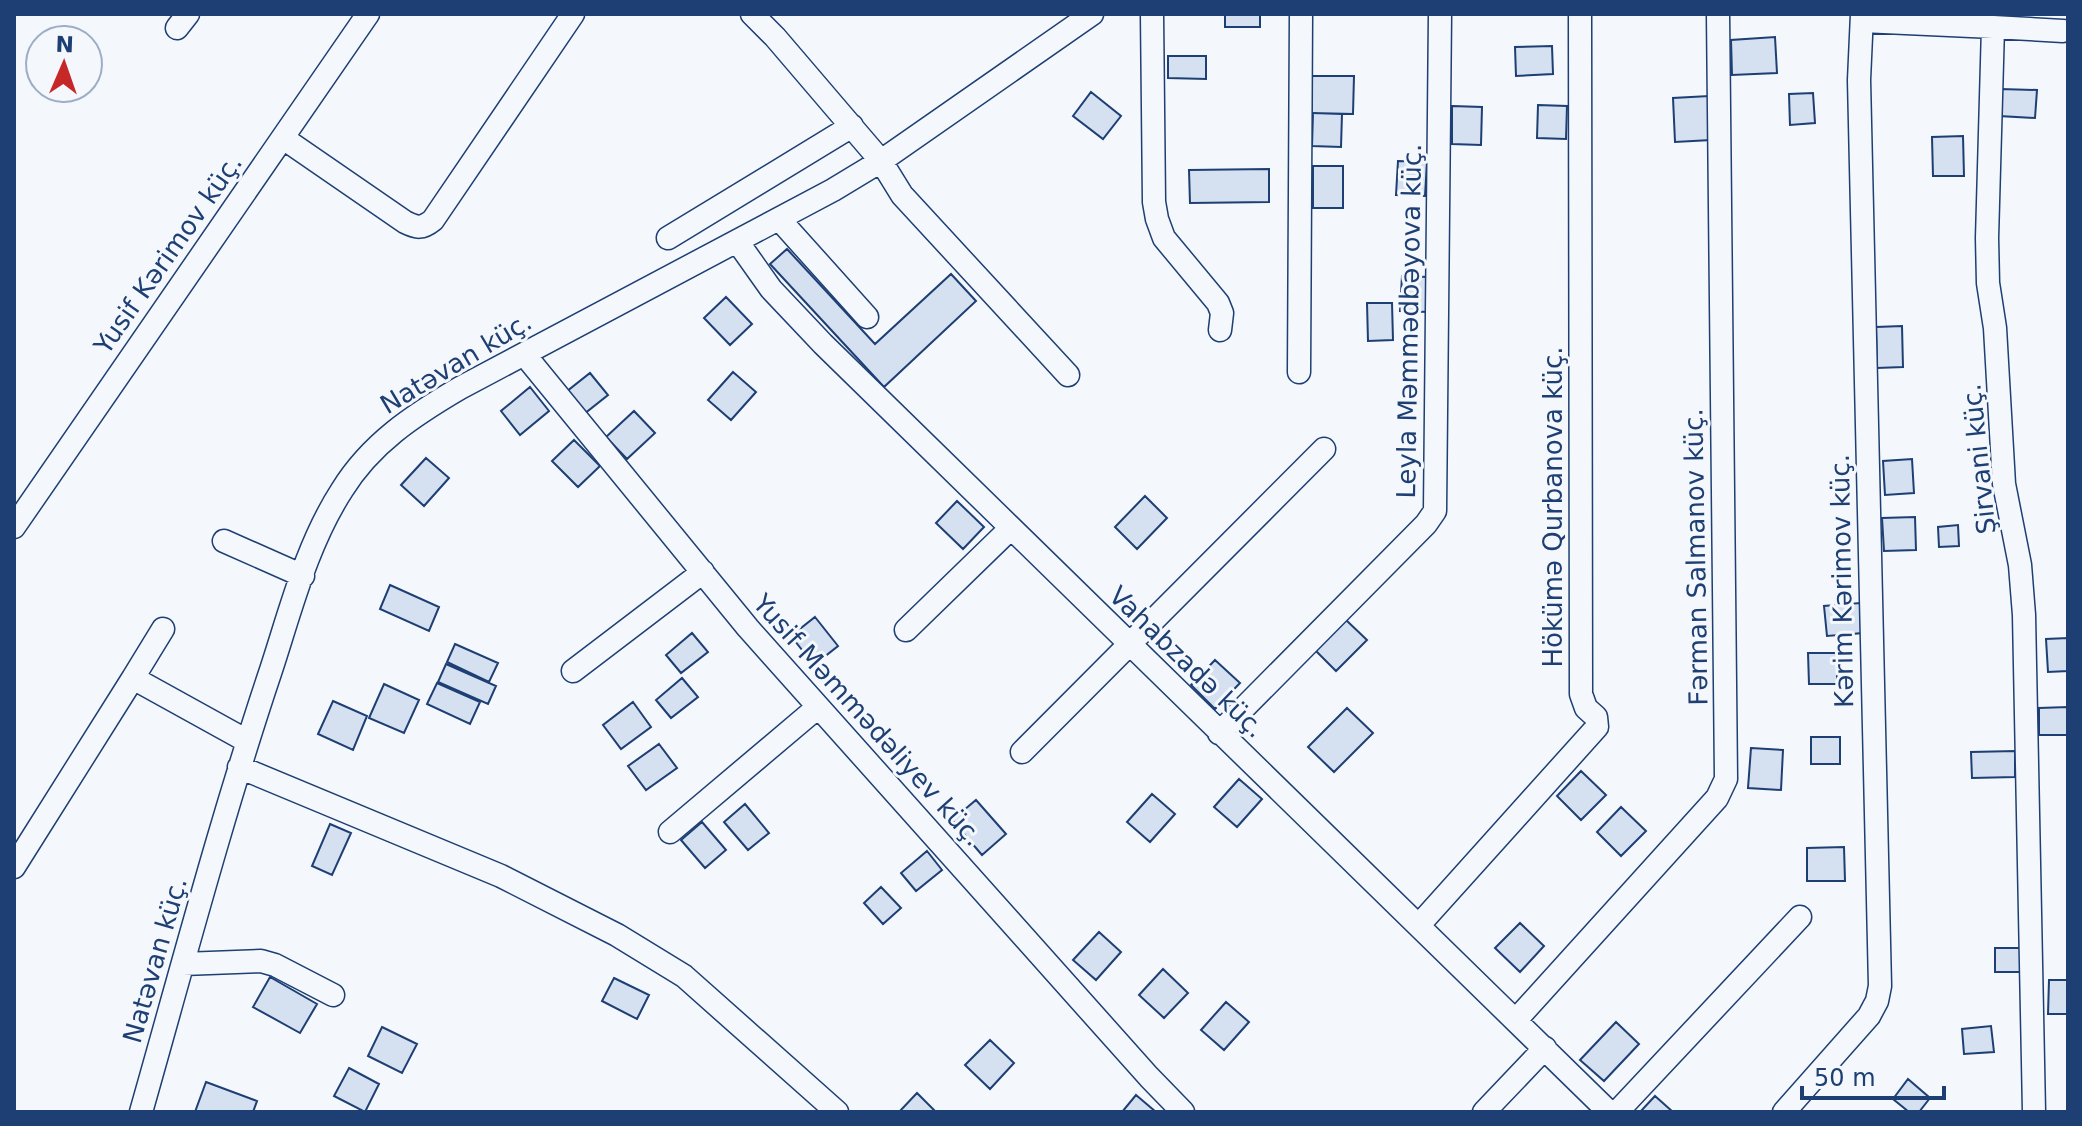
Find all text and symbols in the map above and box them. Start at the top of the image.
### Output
north arrow [24,24,104,104]
text: N [55,32,74,57]
street label: Leyla Məmmədbəyova küç. [1391,143,1427,499]
street label: Yusif Kərimov küç. [87,148,248,360]
street label: Natəvan küç. [375,306,537,420]
street label: Hökümə Qurbanova küç. [1538,346,1568,668]
street label: Şirvani küç. [1956,382,2002,536]
street label: Fərman Salmanov küç. [1678,408,1714,706]
street label: Kərim Kərimov küç. [1825,454,1859,708]
street label: Vahabzadə küç. [1103,580,1271,744]
street label: Yusif Məmmədəliyev küç. [746,587,989,852]
street label: Natəvan küç. [117,874,193,1046]
scale bar [1802,1050,1944,1100]
text: 50 m [1814,1064,1876,1092]

